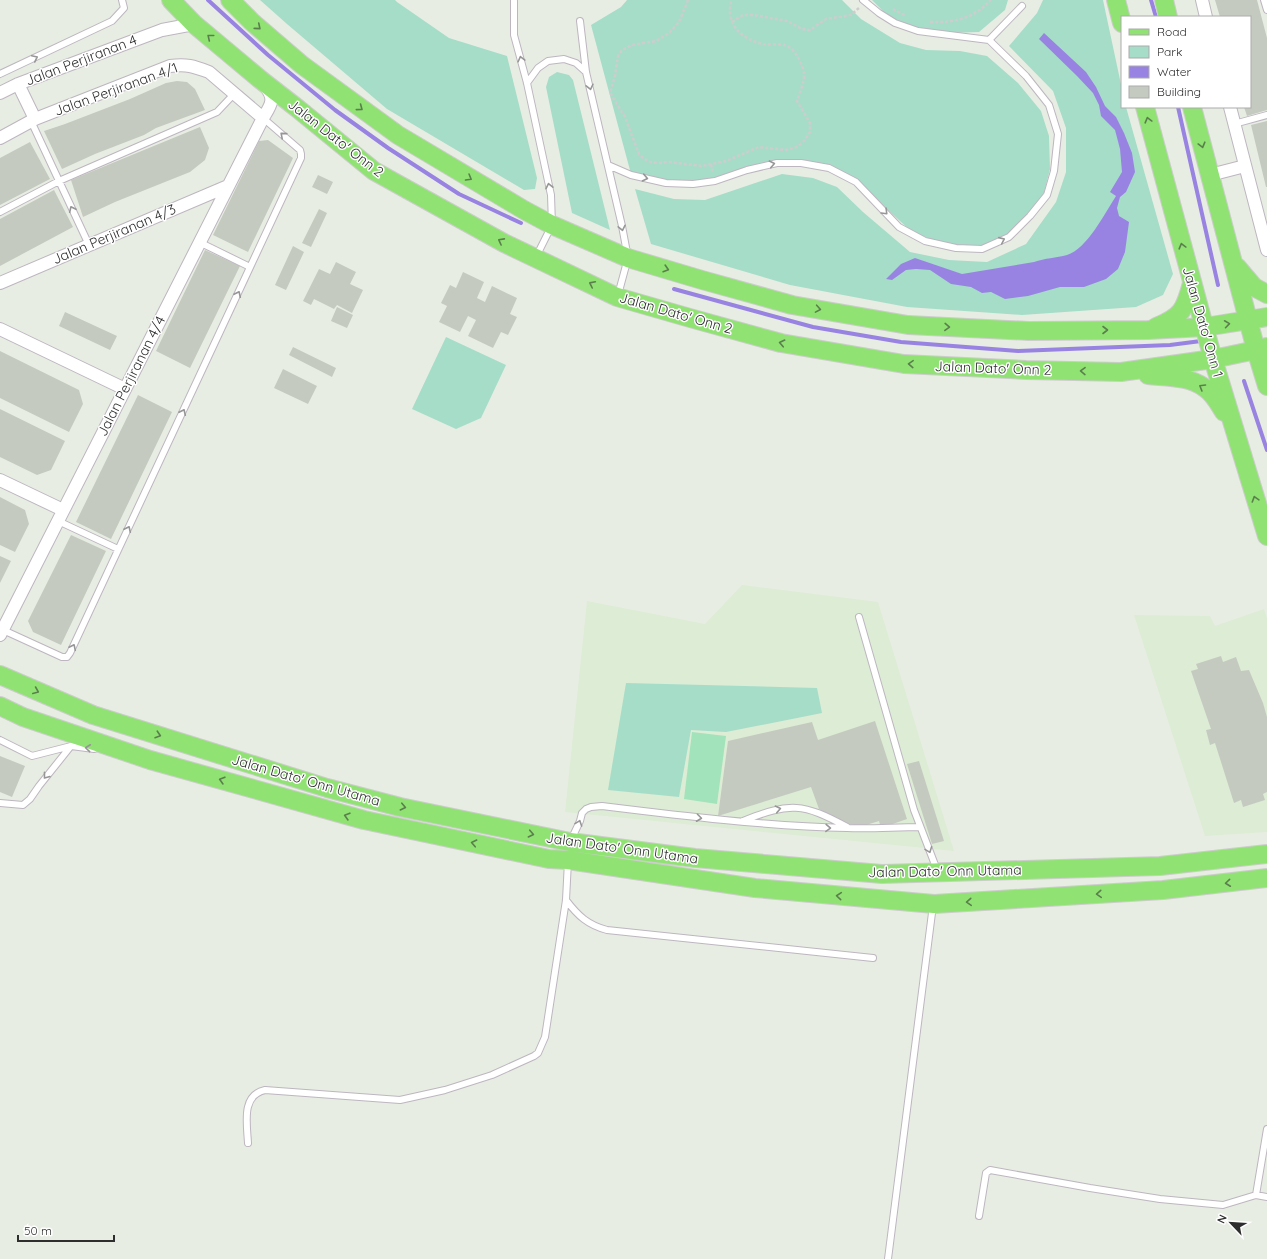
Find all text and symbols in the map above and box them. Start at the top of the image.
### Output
legend [1121,16,1251,108]
one-way arrow [254,23,261,30]
text: Road [1157,24,1187,39]
street label: Jalan Perjiranan 4 [23,30,139,90]
one-way arrow [207,34,214,41]
text: Park [1157,44,1182,59]
one-way arrow [31,55,39,63]
one-way arrow [517,56,525,63]
street label: Jalan Perjiranan 4/1 [52,58,180,120]
text: Water [1157,64,1192,79]
one-way arrow [585,84,594,91]
text: Building [1157,84,1201,99]
street label: Jalan Dato' Onn 2 [284,95,388,181]
one-way arrow [356,103,363,110]
one-way arrow [1144,117,1153,124]
one-way arrow [280,133,287,140]
one-way arrow [1197,141,1206,148]
one-way arrow [769,161,775,169]
one-way arrow [465,173,472,181]
one-way arrow [642,174,648,182]
one-way arrow [546,183,554,189]
street label: Jalan Perjiranan 4/3 [50,200,178,268]
one-way arrow [69,206,77,214]
one-way arrow [880,207,888,215]
one-way arrow [618,225,626,231]
one-way arrow [999,236,1006,244]
one-way arrow [498,238,505,246]
one-way arrow [1178,242,1187,249]
one-way arrow [662,264,669,273]
street label: Jalan Dato' Onn 1 [1179,265,1227,379]
one-way arrow [588,281,596,289]
street label: Jalan Dato' Onn 2 [617,288,735,338]
one-way arrow [233,290,241,298]
one-way arrow [815,305,821,313]
street label: Jalan Perjiranan 4/4 [93,313,169,439]
one-way arrow [1224,320,1230,329]
one-way arrow [944,323,950,331]
one-way arrow [1102,326,1108,334]
one-way arrow [779,339,786,347]
street label: Jalan Dato' Onn 2 [934,357,1052,379]
one-way arrow [908,360,914,368]
one-way arrow [1080,367,1086,375]
one-way arrow [1199,385,1206,392]
one-way arrow [178,408,186,416]
one-way arrow [1252,496,1260,503]
one-way arrow [123,526,131,534]
one-way arrow [68,644,76,651]
one-way arrow [32,686,39,694]
one-way arrow [154,731,161,739]
one-way arrow [85,744,92,753]
street label: Jalan Dato' Onn Utama [230,750,382,810]
one-way arrow [44,772,51,779]
one-way arrow [219,776,226,785]
one-way arrow [400,803,407,811]
one-way arrow [775,805,781,814]
one-way arrow [344,812,351,820]
one-way arrow [696,814,702,823]
one-way arrow [574,819,582,826]
one-way arrow [825,823,831,832]
street label: Jalan Dato' Onn Utama [545,828,699,868]
one-way arrow [527,830,534,838]
one-way arrow [471,840,477,848]
one-way arrow [924,847,932,854]
street label: Jalan Dato' Onn Utama [868,861,1022,881]
one-way arrow [1225,878,1231,887]
one-way arrow [1096,890,1102,898]
one-way arrow [836,892,842,901]
one-way arrow [966,898,972,906]
north arrow [1211,1203,1251,1243]
text: N [1214,1212,1230,1225]
scale bar [18,1217,114,1243]
text: 50 m [24,1223,52,1238]

